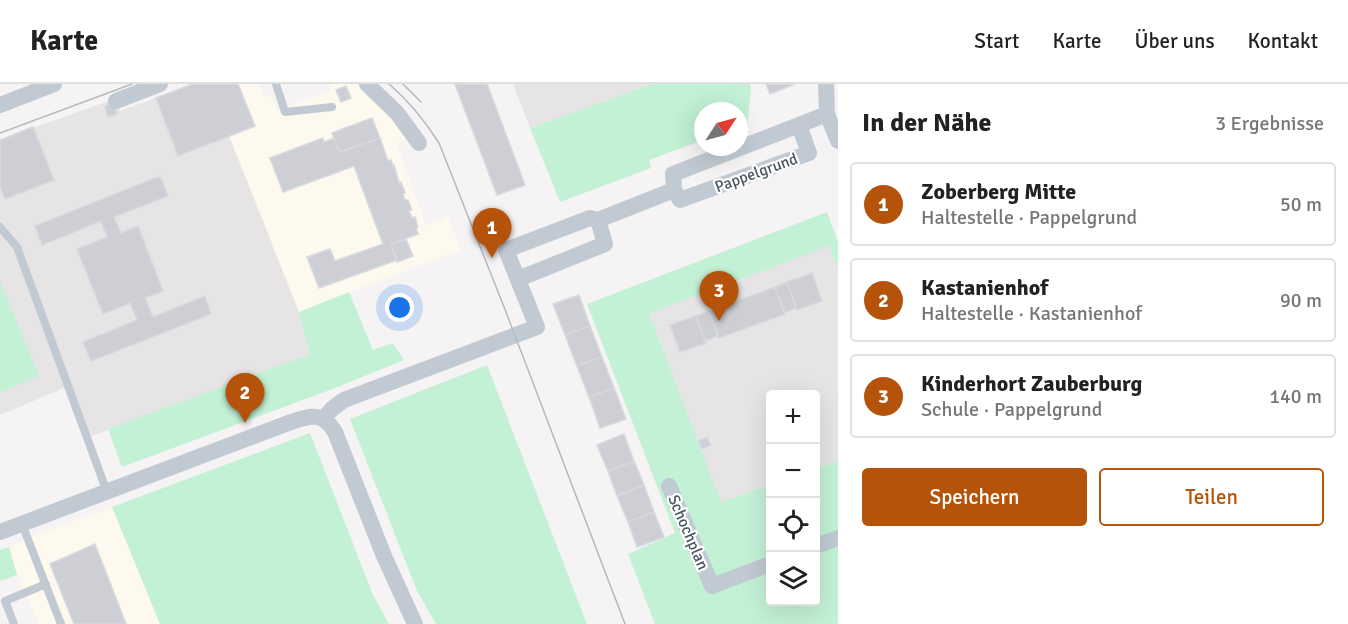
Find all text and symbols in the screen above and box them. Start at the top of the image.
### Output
text: Karte [30,24,98,58]
text: Start [974,28,1019,54]
text: Karte [1052,28,1101,54]
text: Über uns [1134,28,1215,54]
text: Kontakt [1248,28,1318,54]
north arrow [694,102,748,156]
text: In der Nähe [862,107,992,139]
text: 3 Ergebnisse [1215,111,1324,136]
street label: Pappelgrund [712,149,800,197]
text: Zoberberg Mitte [921,178,1076,205]
text: 1 [878,192,889,217]
text: 50 m [1280,192,1322,217]
text: Haltestelle · Pappelgrund [921,205,1137,230]
pin: 1 [472,208,512,258]
pin: 3 [700,272,738,321]
text: Kastanienhof [921,274,1048,301]
text: 2 [878,288,889,313]
text: 90 m [1280,288,1322,313]
your location [385,293,414,322]
text: Haltestelle · Kastanienhof [921,301,1142,326]
text: Kinderhort Zauberburg [921,370,1142,397]
pin: 2 [226,374,264,423]
text: 3 [878,384,889,409]
text: 140 m [1269,384,1322,409]
map controls [766,390,820,606]
button: + [766,390,820,444]
text: Schule · Pappelgrund [921,397,1102,422]
button: − [766,444,820,498]
button: Speichern [862,468,1087,526]
button: Teilen [1099,468,1324,526]
street label: Schochplan [663,492,713,573]
button: locate [766,498,820,552]
button: layers [766,552,820,606]

